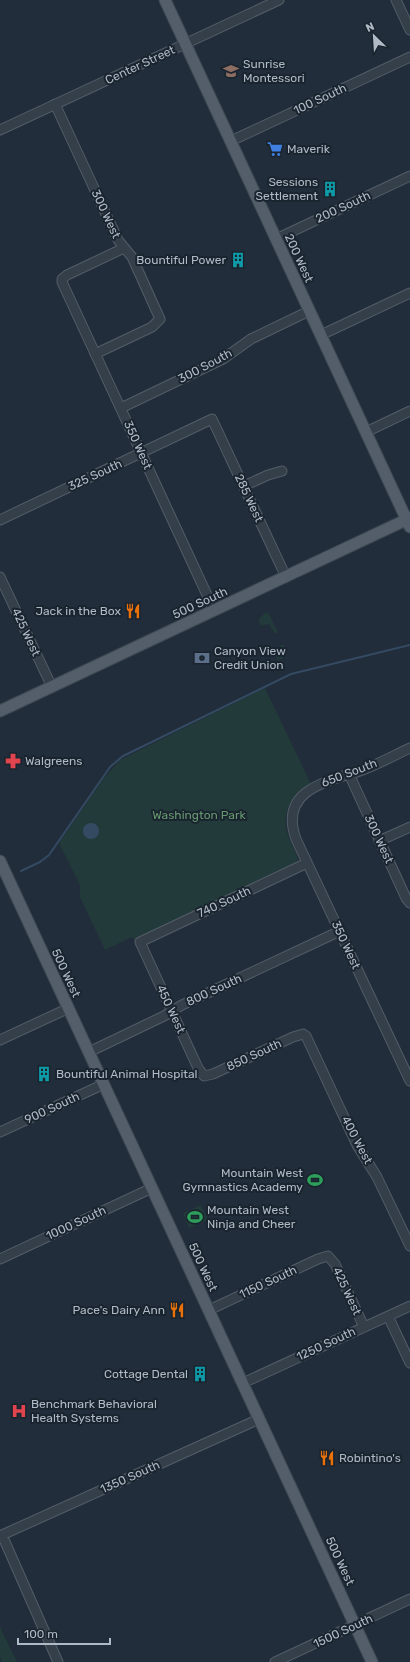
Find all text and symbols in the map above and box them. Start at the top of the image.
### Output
north arrow [354,16,394,56]
text: N [364,20,376,35]
street label: Center Street [103,43,177,87]
place label: Sunrise Montessori [243,57,305,85]
school or university icon: Sunrise Montessori [222,62,240,80]
street label: 100 South [291,81,349,117]
supermarket icon: Maverik [266,140,284,158]
place label: Maverik [287,142,331,156]
place label: Sessions Settlement [256,175,318,203]
building icon: Sessions Settlement [321,180,339,198]
street label: 300 West [89,187,123,241]
street label: 200 South [313,188,373,226]
street label: 200 West [282,232,316,285]
building icon: Bountiful Power [229,251,247,269]
place label: Bountiful Power [136,253,226,267]
street label: 300 South [176,346,234,386]
street label: 350 West [121,419,155,472]
street label: 325 South [66,456,124,494]
street label: 285 West [232,472,266,525]
street label: 500 South [170,584,230,622]
restaurant icon: Jack in the Box [124,602,142,620]
place label: Jack in the Box [35,604,122,618]
street label: 425 West [9,606,43,658]
place label: Canyon View Credit Union [214,644,286,672]
bank icon: Canyon View Credit Union [193,649,211,667]
pharmacy icon: Walgreens [4,752,22,770]
place label: Walgreens [25,754,82,768]
street label: 650 South [319,756,379,790]
park label: Washington Park [152,808,247,822]
street label: 300 West [362,812,396,866]
street label: 740 South [195,884,253,920]
street label: 350 West [329,919,363,972]
street label: 500 West [49,946,83,1000]
street label: 800 South [184,971,244,1009]
street label: 450 West [154,983,188,1036]
street label: 850 South [224,1036,284,1074]
building icon: Bountiful Animal Hospital [35,1065,53,1083]
place label: Bountiful Animal Hospital [56,1067,198,1081]
street label: 900 South [22,1089,82,1127]
street label: 400 West [339,1114,376,1167]
place label: Mountain West Gymnastics Academy [182,1166,303,1194]
sports icon: Mountain West Gymnastics Academy [306,1171,324,1189]
street label: 1000 South [44,1203,108,1243]
place label: Mountain West Ninja and Cheer [207,1203,296,1231]
sports icon: Mountain West Ninja and Cheer [186,1208,204,1226]
street label: 500 West [186,1240,220,1294]
street label: 1150 South [237,1263,299,1301]
street label: 425 West [330,1265,364,1317]
restaurant icon: Pace's Dairy Ann [168,1301,186,1319]
place label: Pace's Dairy Ann [72,1303,165,1317]
street label: 1250 South [294,1324,358,1364]
building icon: Cottage Dental [191,1365,209,1383]
place label: Cottage Dental [104,1367,188,1381]
place label: Benchmark Behavioral Health Systems [31,1397,157,1425]
hospital icon: Benchmark Behavioral Health Systems [10,1402,28,1420]
restaurant icon: Robintino's [318,1449,336,1467]
place label: Robintino's [339,1451,401,1465]
street label: 1350 South [98,1458,162,1496]
street label: 500 West [323,1534,357,1588]
street label: 1500 South [311,1611,375,1651]
scale bar [18,1620,110,1646]
text: 100 m [24,1627,58,1641]

